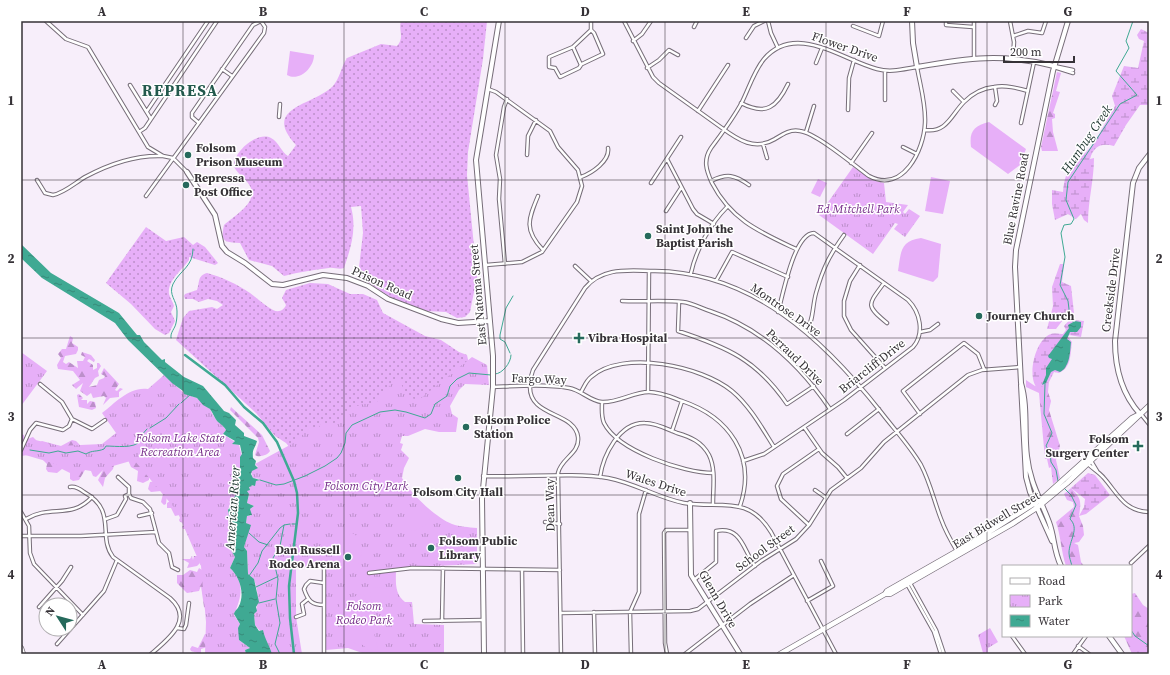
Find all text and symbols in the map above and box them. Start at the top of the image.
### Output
text: A [98,3,107,20]
text: B [259,3,268,20]
text: C [420,3,428,20]
text: D [580,3,590,20]
text: E [742,3,750,20]
text: F [903,3,911,20]
text: G [1064,3,1073,20]
street label: Flower Drive [810,28,880,66]
scale bar [1004,38,1074,64]
text: 200 m [1010,44,1042,60]
district label: REPRESA [142,79,218,101]
text: 1 [7,92,15,109]
text: 1 [1155,92,1163,109]
water label: Humbug Creek [1056,101,1116,178]
place label: Folsom Prison Museum [196,140,283,170]
marker: Folsom Prison Museum [183,150,193,160]
street label: Blue Ravine Road [999,151,1033,246]
place label: Repressa Post Office [194,170,252,200]
marker: Repressa Post Office [181,180,191,190]
park label: Ed Mitchell Park [815,201,900,217]
place label: Saint John the Baptist Parish [656,221,734,251]
marker: Saint John the Baptist Parish [643,231,653,241]
street label: East Natoma Street [466,244,490,346]
street label: Creekside Drive [1098,247,1124,333]
text: 2 [7,250,15,267]
text: 2 [1155,250,1163,267]
street label: Prison Road [349,263,415,304]
street label: Montrose Drive [747,280,825,340]
place label: Journey Church [986,308,1075,324]
marker: Journey Church [974,311,984,321]
street label: Perraud Drive [763,325,827,389]
place label: Vibra Hospital [588,330,668,346]
marker: Vibra Hospital [573,332,585,344]
street label: Briarcliff Drive [836,335,908,397]
street label: Fargo Way [511,370,568,388]
text: 3 [7,408,15,425]
text: 3 [1155,408,1163,425]
place label: Folsom Police Station [474,412,550,442]
marker: Folsom Police Station [461,422,471,432]
park label: Folsom Lake State Recreation Area [135,430,225,460]
place label: Folsom Surgery Center [1046,431,1129,461]
marker: Folsom Surgery Center [1132,440,1144,452]
water label: American River [221,464,244,552]
street label: Wales Drive [623,466,689,500]
marker: Folsom City Hall [453,473,463,483]
street label: Dean Way [542,477,558,532]
park label: Folsom City Park [323,478,408,494]
place label: Folsom City Hall [413,484,503,500]
street label: East Bidwell Street [949,488,1043,552]
street label: School Street [732,521,798,575]
place label: Folsom Public Library [439,533,517,563]
place label: Dan Russell Rodeo Arena [269,542,341,572]
marker: Folsom Public Library [426,543,436,553]
marker: Dan Russell Rodeo Arena [343,552,353,562]
legend [1002,565,1132,637]
text: 4 [7,566,15,583]
text: 4 [1155,566,1163,583]
street label: Glenn Drive [695,567,741,631]
text: Road [1038,573,1065,589]
text: Park [1038,593,1063,609]
north arrow [38,597,78,637]
park label: Folsom Rodeo Park [335,598,392,628]
text: N [42,604,59,619]
text: Water [1038,613,1070,629]
text: A [98,656,107,673]
text: B [259,656,268,673]
text: C [420,656,428,673]
text: D [580,656,590,673]
text: E [742,656,750,673]
text: F [903,656,911,673]
text: G [1064,656,1073,673]

